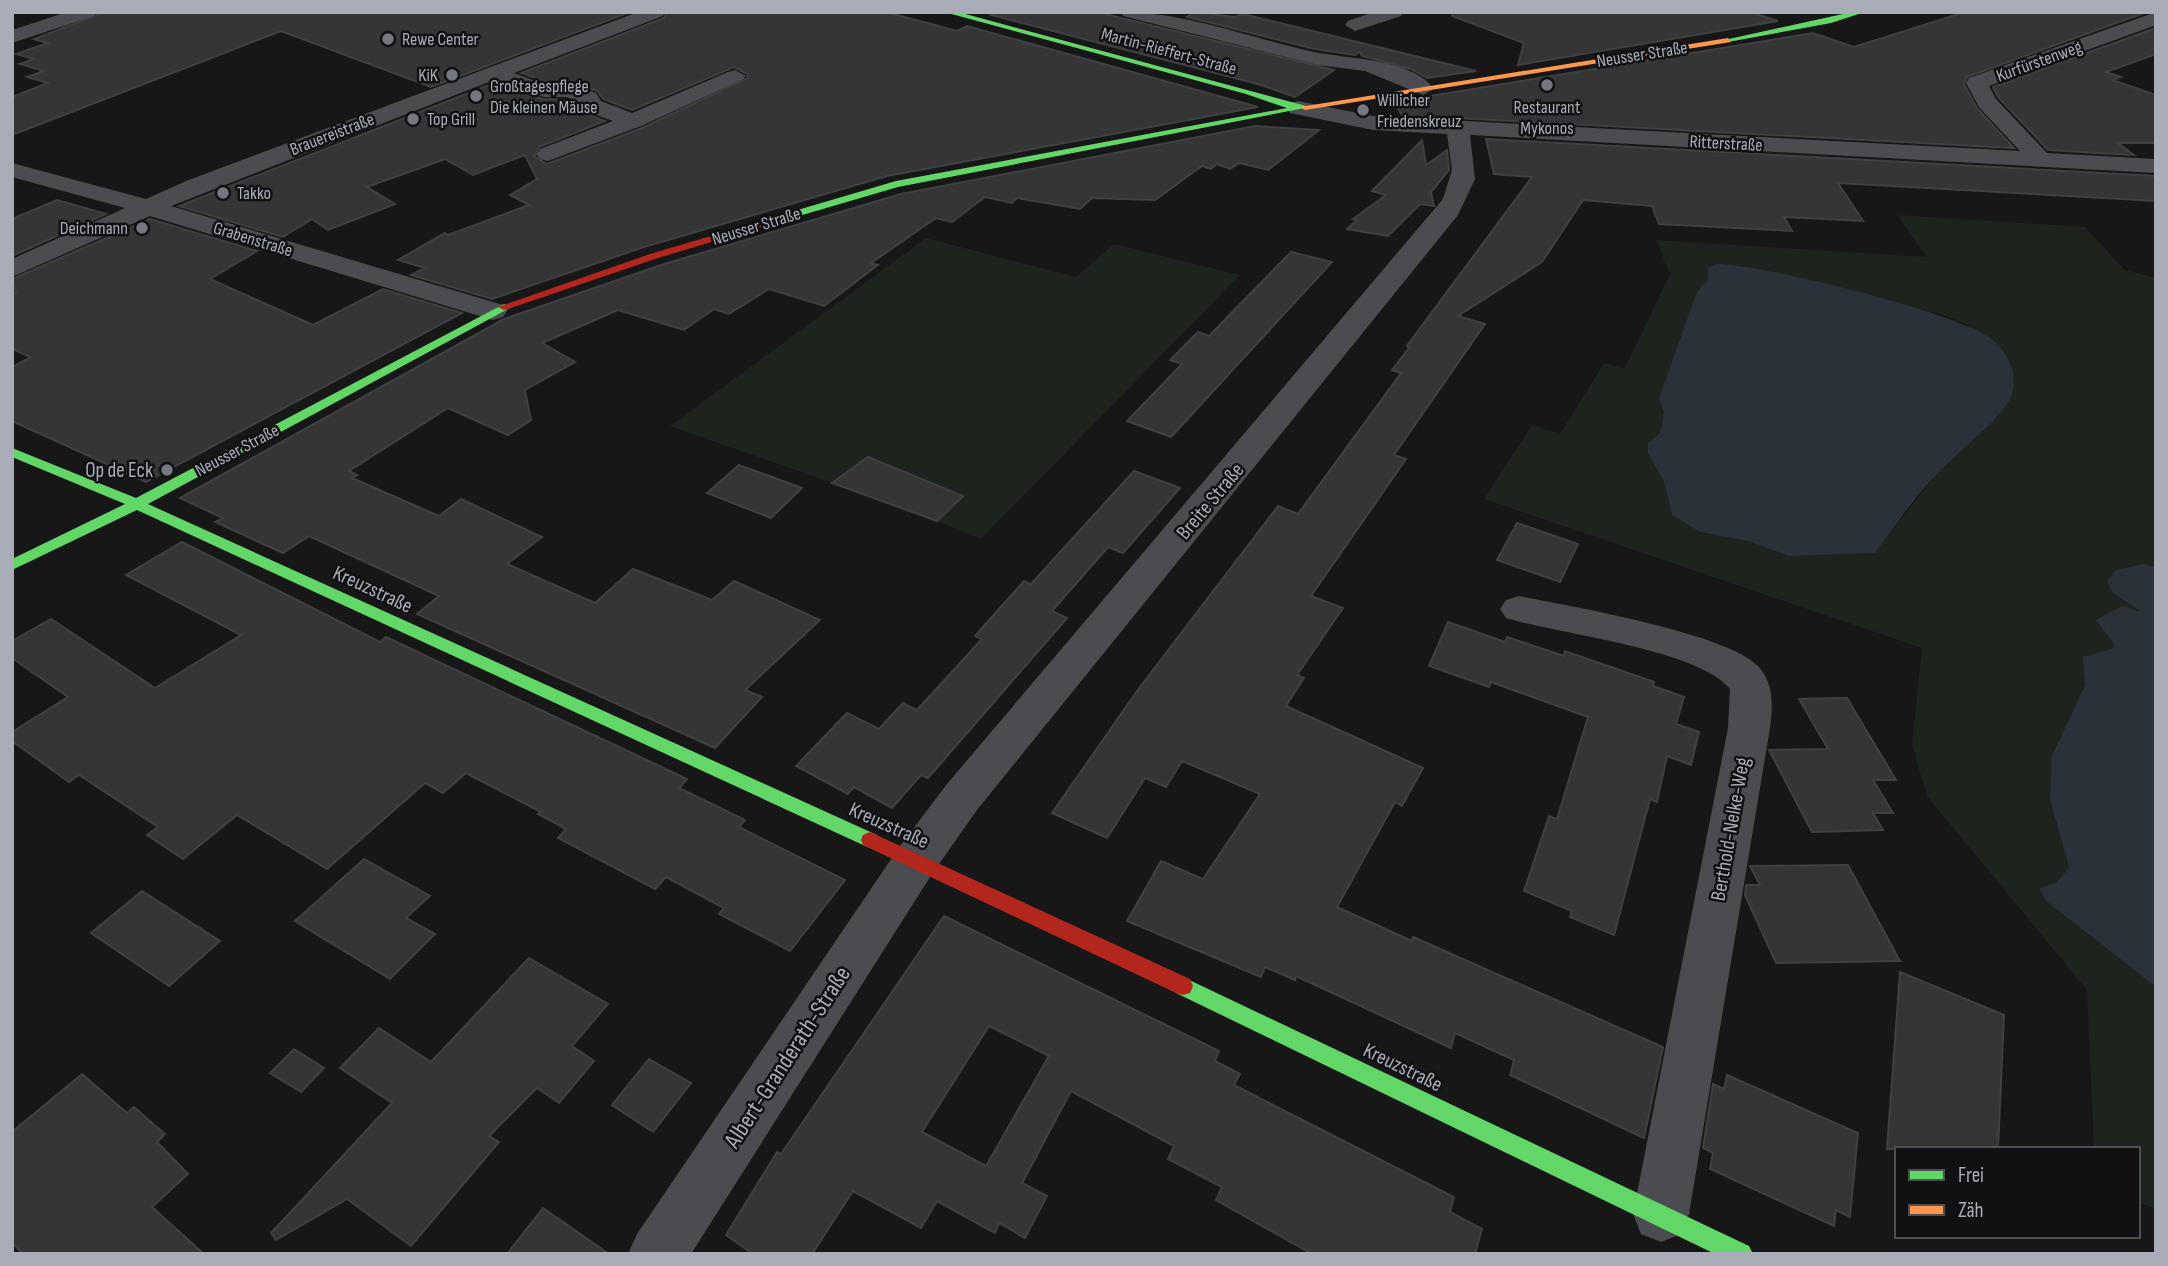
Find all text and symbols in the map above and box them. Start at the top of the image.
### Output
street label: Martin-Rieffert-Straße [1099,23,1239,80]
place label: Rewe Center [402,29,479,50]
marker: Rewe Center [380,31,396,47]
street label: Kurfürstenweg [1993,36,2085,87]
street label: Neusser Straße [1595,37,1689,72]
place label: KiK [418,65,439,86]
marker: KiK [444,67,460,83]
place label: Großtagespflege Die kleinen Mäuse [490,76,597,118]
marker: Restaurant Mykonos [1539,77,1555,93]
marker: Großtagespflege Die kleinen Mäuse [468,88,484,104]
place label: Willicher Friedenskreuz [1377,90,1462,132]
place label: Restaurant Mykonos [1514,97,1581,139]
marker: Willicher Friedenskreuz [1355,102,1371,118]
street label: Brauereistraße [287,109,377,160]
place label: Top Grill [427,109,475,130]
marker: Top Grill [405,111,421,127]
street label: Ritterstraße [1689,131,1763,156]
place label: Takko [237,183,271,204]
marker: Takko [215,185,231,201]
street label: Neusser Straße [709,203,803,250]
street label: Grabenstraße [211,217,295,261]
place label: Deichmann [60,218,128,239]
marker: Deichmann [134,220,150,236]
street label: Neusser Straße [192,420,283,481]
place label: Op de Eck [85,458,153,483]
street label: Breite Straße [1171,458,1249,545]
marker: Op de Eck [159,462,175,478]
street label: Kreuzstraße [329,560,417,619]
street label: Berthold-Nelke-Weg [1706,755,1755,903]
street label: Kreuzstraße [845,797,933,854]
street label: Albert-Granderath-Straße [717,961,857,1154]
street label: Kreuzstraße [1359,1038,1446,1097]
legend [1895,1147,2140,1238]
text: Frei [1958,1163,1984,1188]
text: Zäh [1958,1198,1984,1223]

